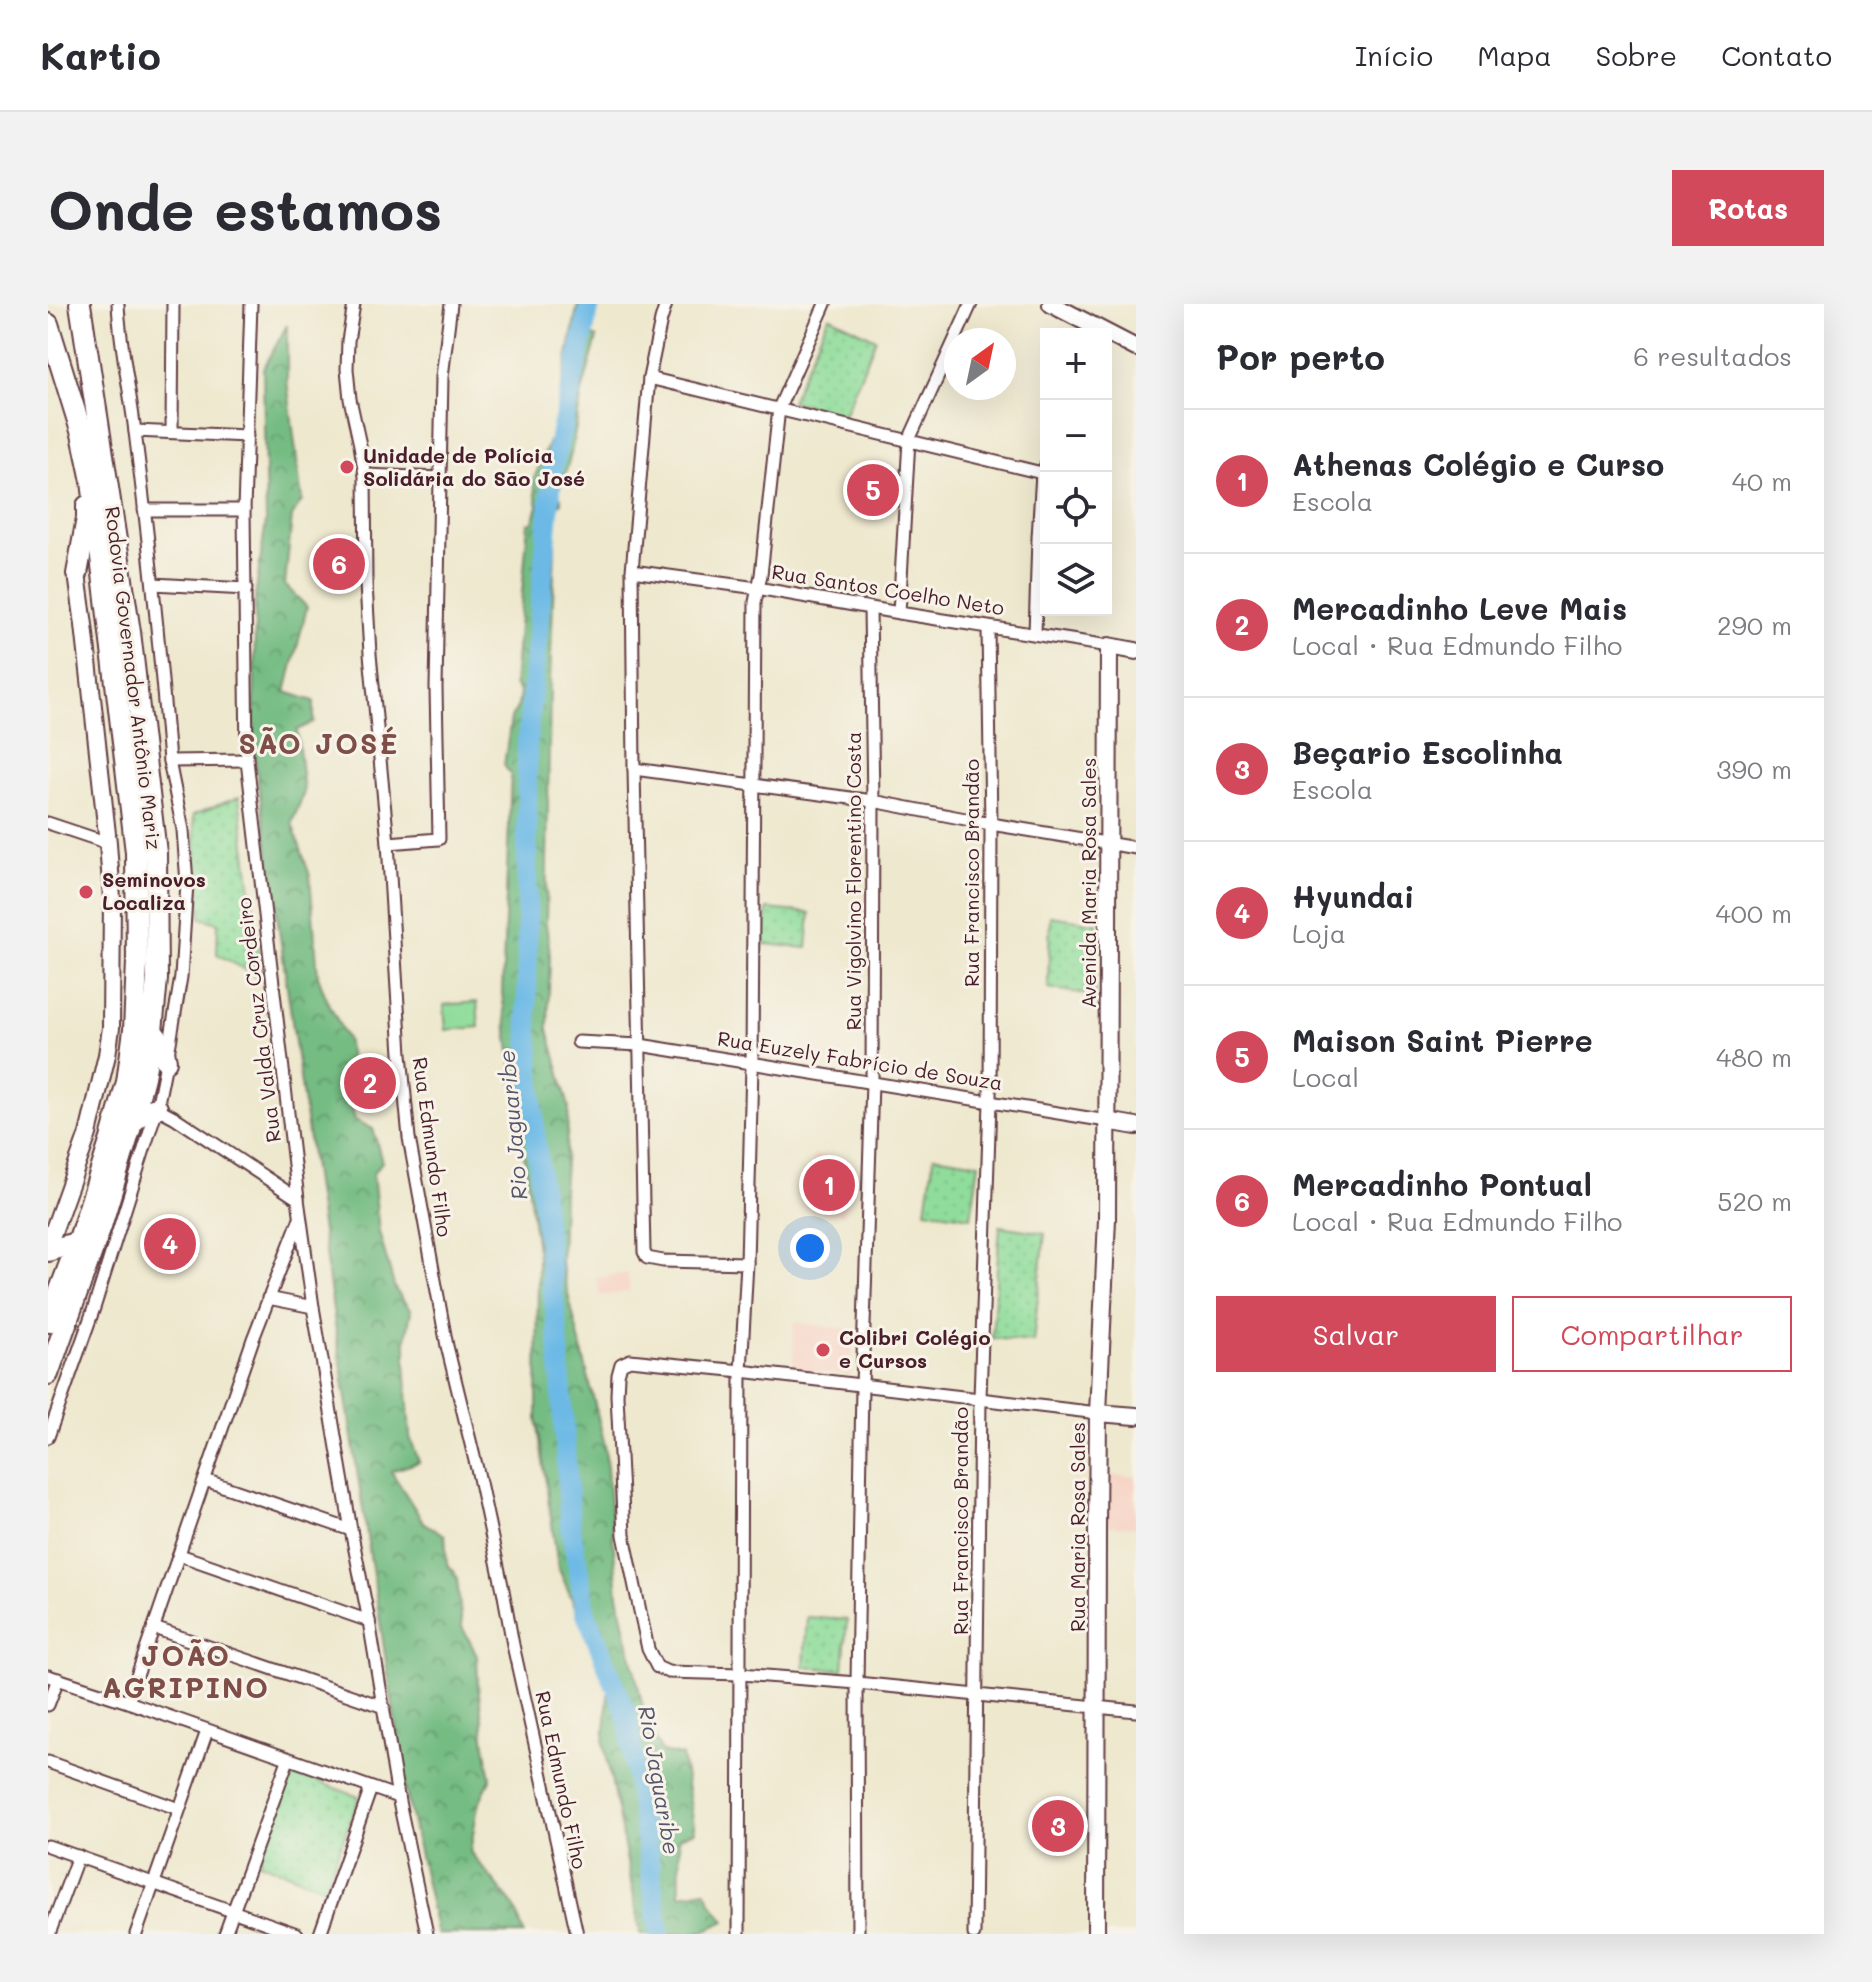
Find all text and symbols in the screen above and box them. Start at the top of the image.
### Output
text: Kartio [40,30,161,80]
text: Início [1355,37,1433,73]
text: Mapa [1477,37,1552,73]
text: Sobre [1596,37,1677,73]
text: Contato [1721,37,1832,73]
button: Rotas [1672,170,1824,246]
text: Onde estamos [48,172,442,245]
north arrow [944,328,1016,400]
map controls [1040,328,1112,616]
button: + [1040,328,1112,400]
text: Por perto [1216,334,1385,379]
text: 6 resultados [1633,339,1792,373]
button: − [1040,400,1112,472]
place label: Unidade de Polícia Solidária do São José [363,442,585,491]
text: Athenas Colégio e Curso [1292,444,1664,484]
marker: Unidade de Polícia Solidária do São José [338,458,356,476]
pin: 5 [847,460,899,520]
text: 1 [1236,464,1248,498]
text: 40 m [1732,464,1792,498]
button: locate [1040,472,1112,544]
text: Escola [1292,484,1373,518]
street label: Rodovia Governador Antônio Mariz [100,505,168,851]
pin: 6 [313,534,365,594]
button: layers [1040,544,1112,616]
street label: Rua Santos Coelho Neto [770,558,1006,620]
text: Mercadinho Leve Mais [1292,588,1627,628]
text: 2 [1235,608,1249,642]
text: 290 m [1717,608,1792,642]
text: Local · Rua Edmundo Filho [1292,628,1623,662]
district label: SÃO JOSÉ [238,725,400,761]
street label: Rua Vigolvino Florentino Costa [840,731,866,1031]
text: Beçario Escolinha [1292,732,1563,772]
text: 3 [1234,752,1250,786]
text: 390 m [1716,752,1792,786]
street label: Avenida Maria Rosa Sales [1075,757,1101,1009]
street label: Rua Francisco Brandão [958,759,984,987]
text: Escola [1292,772,1373,806]
place label: Seminovos Localiza [102,866,206,915]
text: Hyundai [1292,876,1414,916]
marker: Seminovos Localiza [77,883,95,901]
street label: Rua Valda Cruz Cordeiro [230,896,286,1144]
text: 4 [1234,896,1250,930]
text: 400 m [1716,896,1792,930]
text: Loja [1292,916,1346,950]
text: Maison Saint Pierre [1292,1020,1593,1060]
street label: Rua Euzely Fabrício de Souza [716,1025,1005,1095]
text: 5 [1234,1040,1250,1074]
text: 480 m [1716,1040,1792,1074]
water label: Rio Jaguaribe [491,1049,534,1201]
pin: 2 [344,1053,396,1113]
street label: Rua Edmundo Filho [408,1055,458,1238]
text: Local [1292,1060,1359,1094]
pin: 1 [803,1155,855,1215]
text: Mercadinho Pontual [1292,1164,1592,1204]
text: 6 [1234,1184,1250,1218]
text: 520 m [1717,1184,1792,1218]
text: Local · Rua Edmundo Filho [1292,1204,1623,1238]
pin: 4 [144,1214,196,1274]
your location [790,1228,830,1268]
button: Salvar [1216,1296,1496,1372]
button: Compartilhar [1512,1296,1792,1372]
place label: Colibri Colégio e Cursos [839,1324,991,1373]
marker: Colibri Colégio e Cursos [814,1341,832,1359]
street label: Rua Francisco Brandão [947,1407,973,1635]
street label: Rua Maria Rosa Sales [1064,1422,1090,1632]
district label: JOÃO AGRIPINO [102,1637,270,1705]
street label: Rua Edmundo Filho [530,1689,594,1871]
water label: Rio Jaguaribe [632,1703,687,1857]
pin: 3 [1032,1796,1084,1856]

